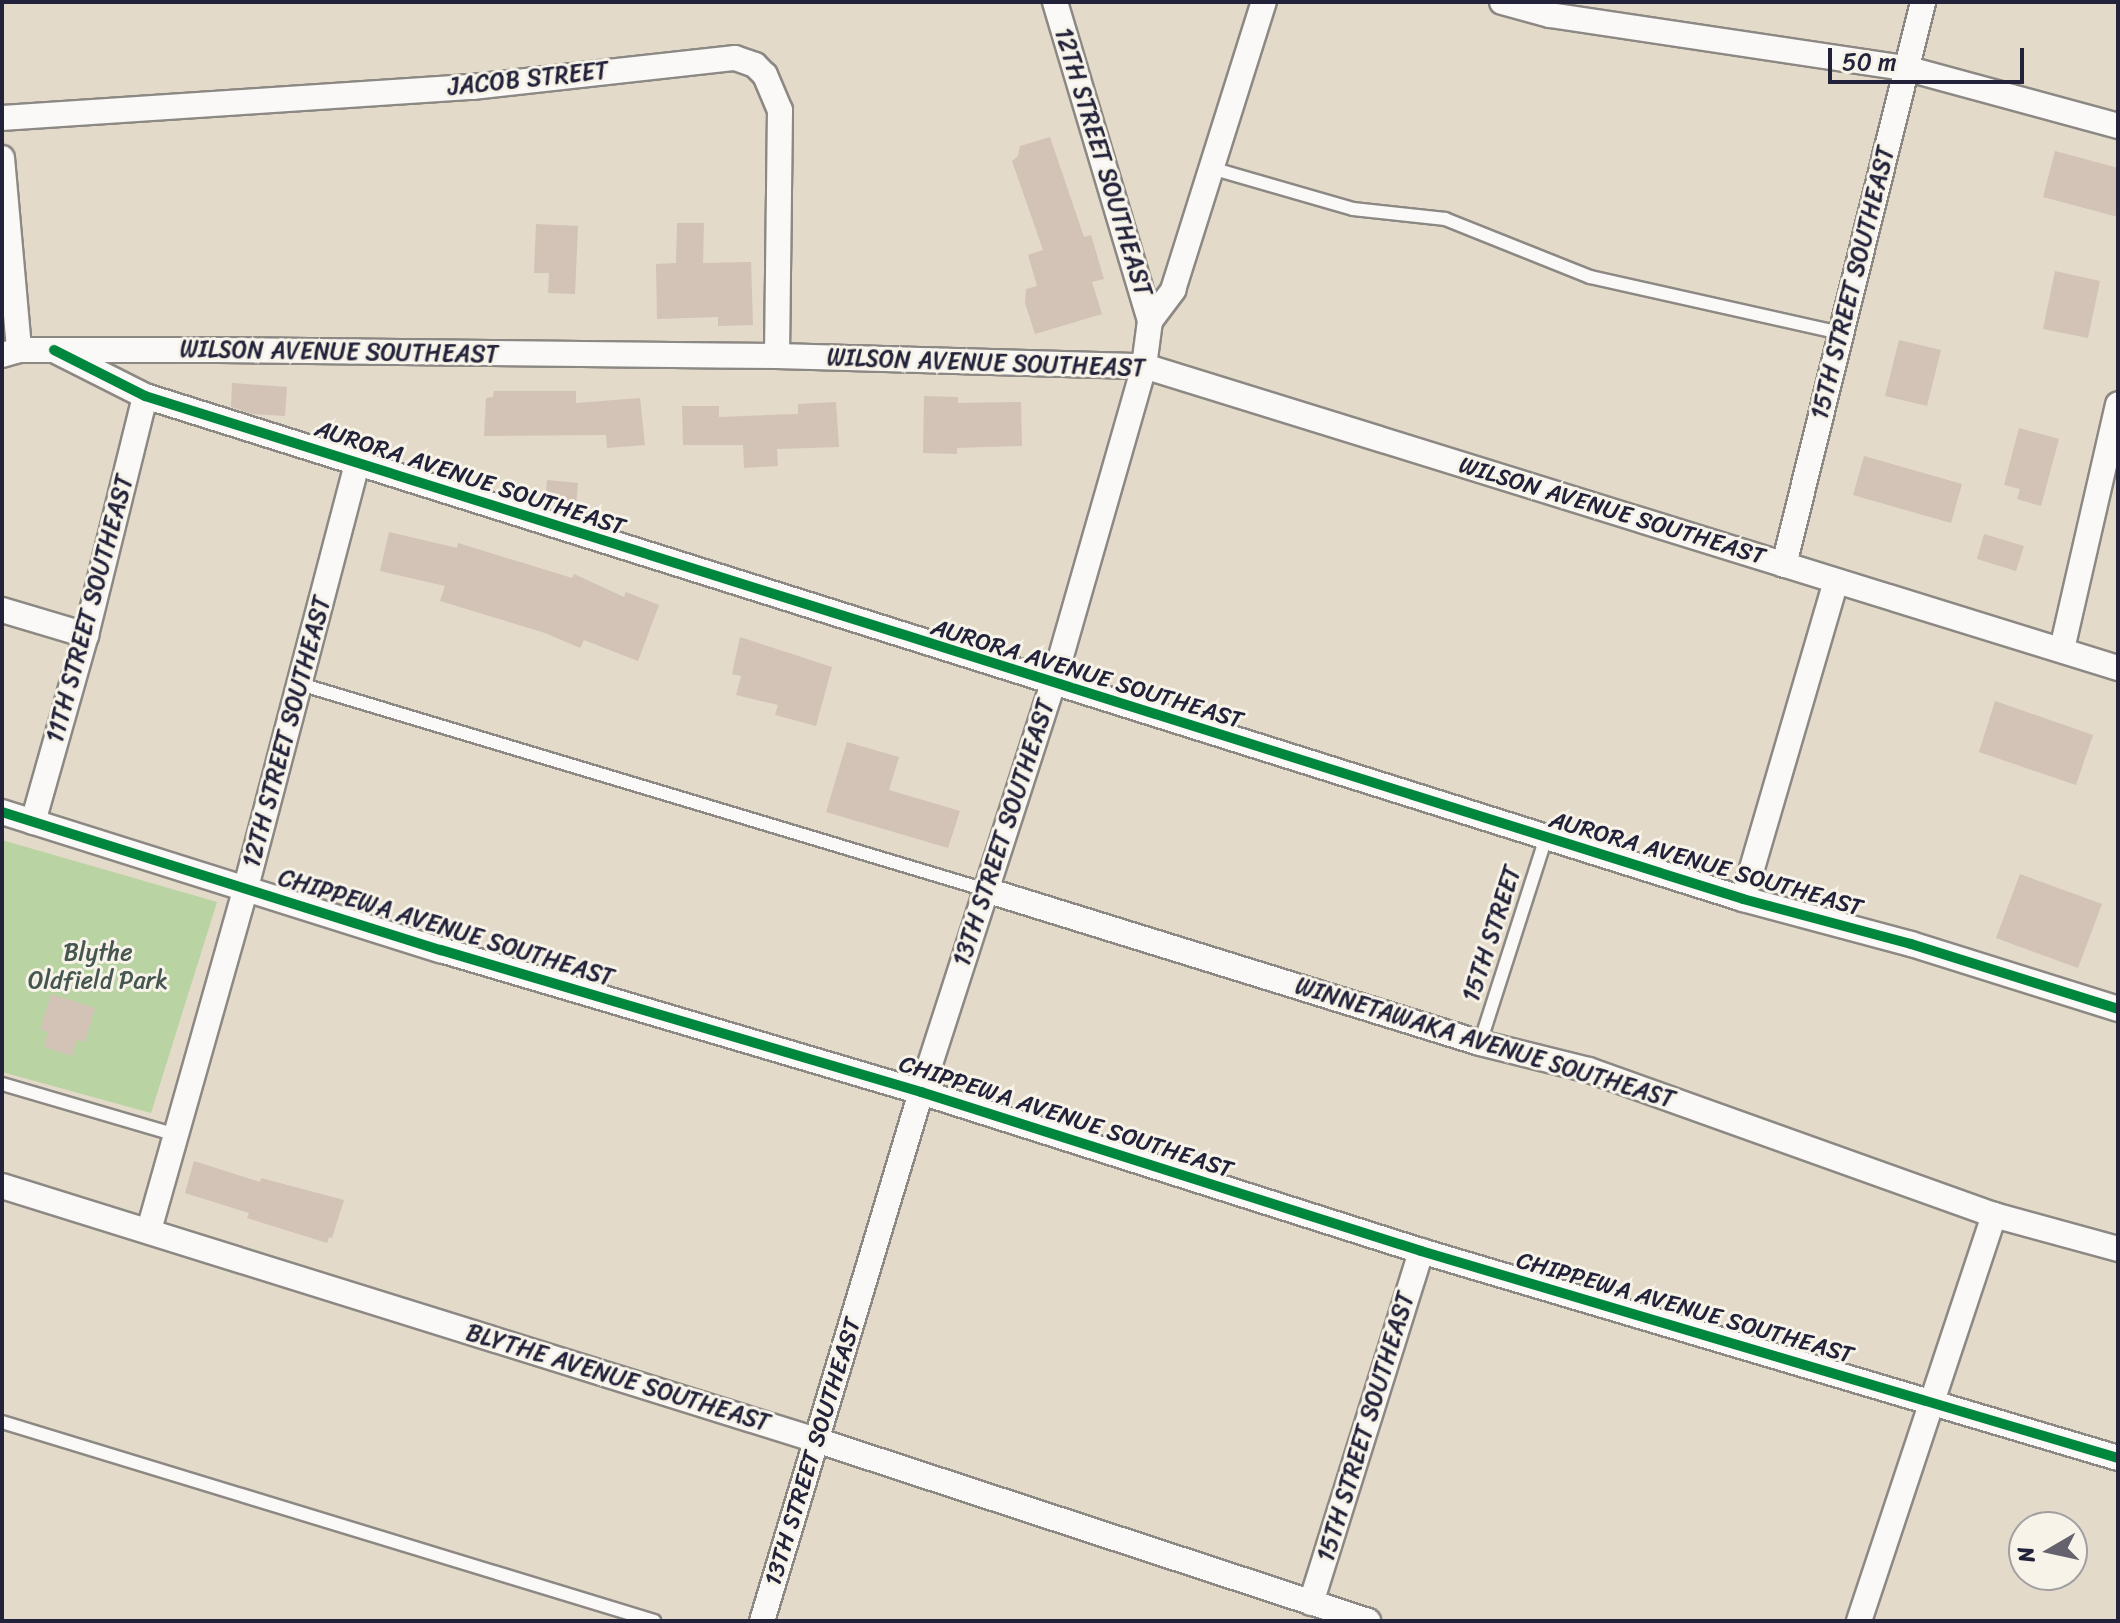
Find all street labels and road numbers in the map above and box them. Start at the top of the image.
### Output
street label: 12TH STREET SOUTHEAST [1048,23,1158,301]
street label: JACOB STREET [446,56,610,102]
street label: 15TH STREET SOUTHEAST [1805,142,1901,424]
street label: WILSON AVENUE SOUTHEAST [180,335,498,369]
street label: WILSON AVENUE SOUTHEAST [826,343,1146,383]
street label: AURORA AVENUE SOUTHEAST [311,414,629,542]
street label: WILSON AVENUE SOUTHEAST [1456,451,1768,571]
street label: 11TH STREET SOUTHEAST [40,471,140,747]
street label: 12TH STREET SOUTHEAST [237,592,337,872]
street label: AURORA AVENUE SOUTHEAST [927,613,1247,735]
street label: 13TH STREET SOUTHEAST [947,695,1061,971]
street label: AURORA AVENUE SOUTHEAST [1545,805,1867,923]
street label: 15TH STREET [1456,861,1528,1007]
street label: CHIPPEWA AVENUE SOUTHEAST [274,863,618,993]
street label: WINNETAWAKA AVENUE SOUTHEAST [1290,971,1680,1115]
street label: CHIPPEWA AVENUE SOUTHEAST [894,1049,1238,1185]
street label: CHIPPEWA AVENUE SOUTHEAST [1512,1246,1858,1370]
street label: 15TH STREET SOUTHEAST [1311,1288,1421,1566]
street label: 13TH STREET SOUTHEAST [758,1313,868,1591]
street label: BLYTHE AVENUE SOUTHEAST [462,1318,774,1438]

